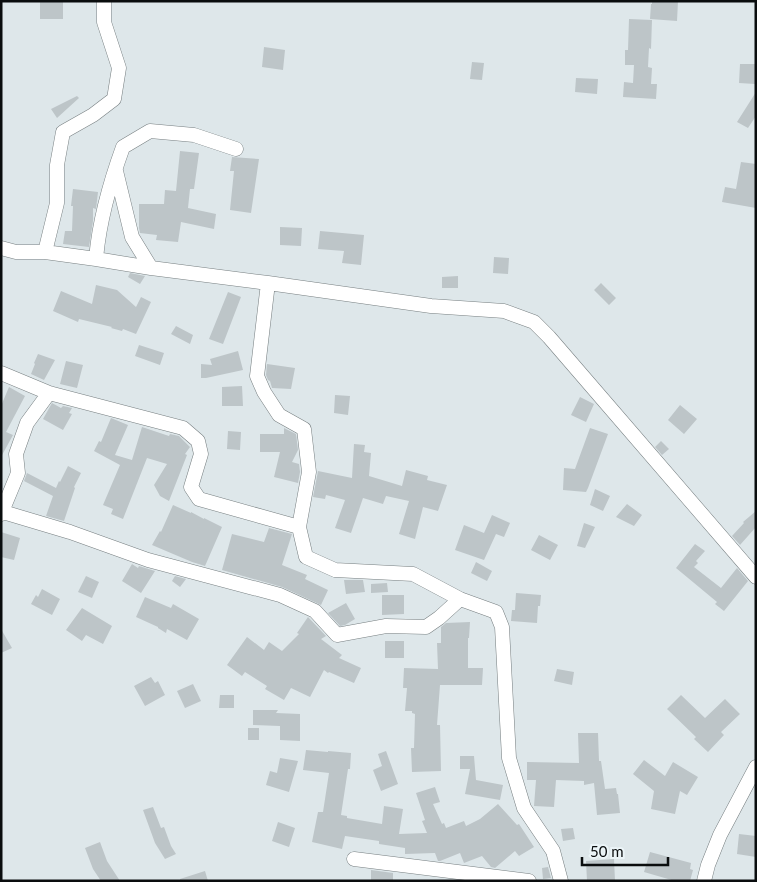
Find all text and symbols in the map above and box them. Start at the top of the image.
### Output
scale bar [582,834,668,866]
text: 50 m [590,842,624,860]

